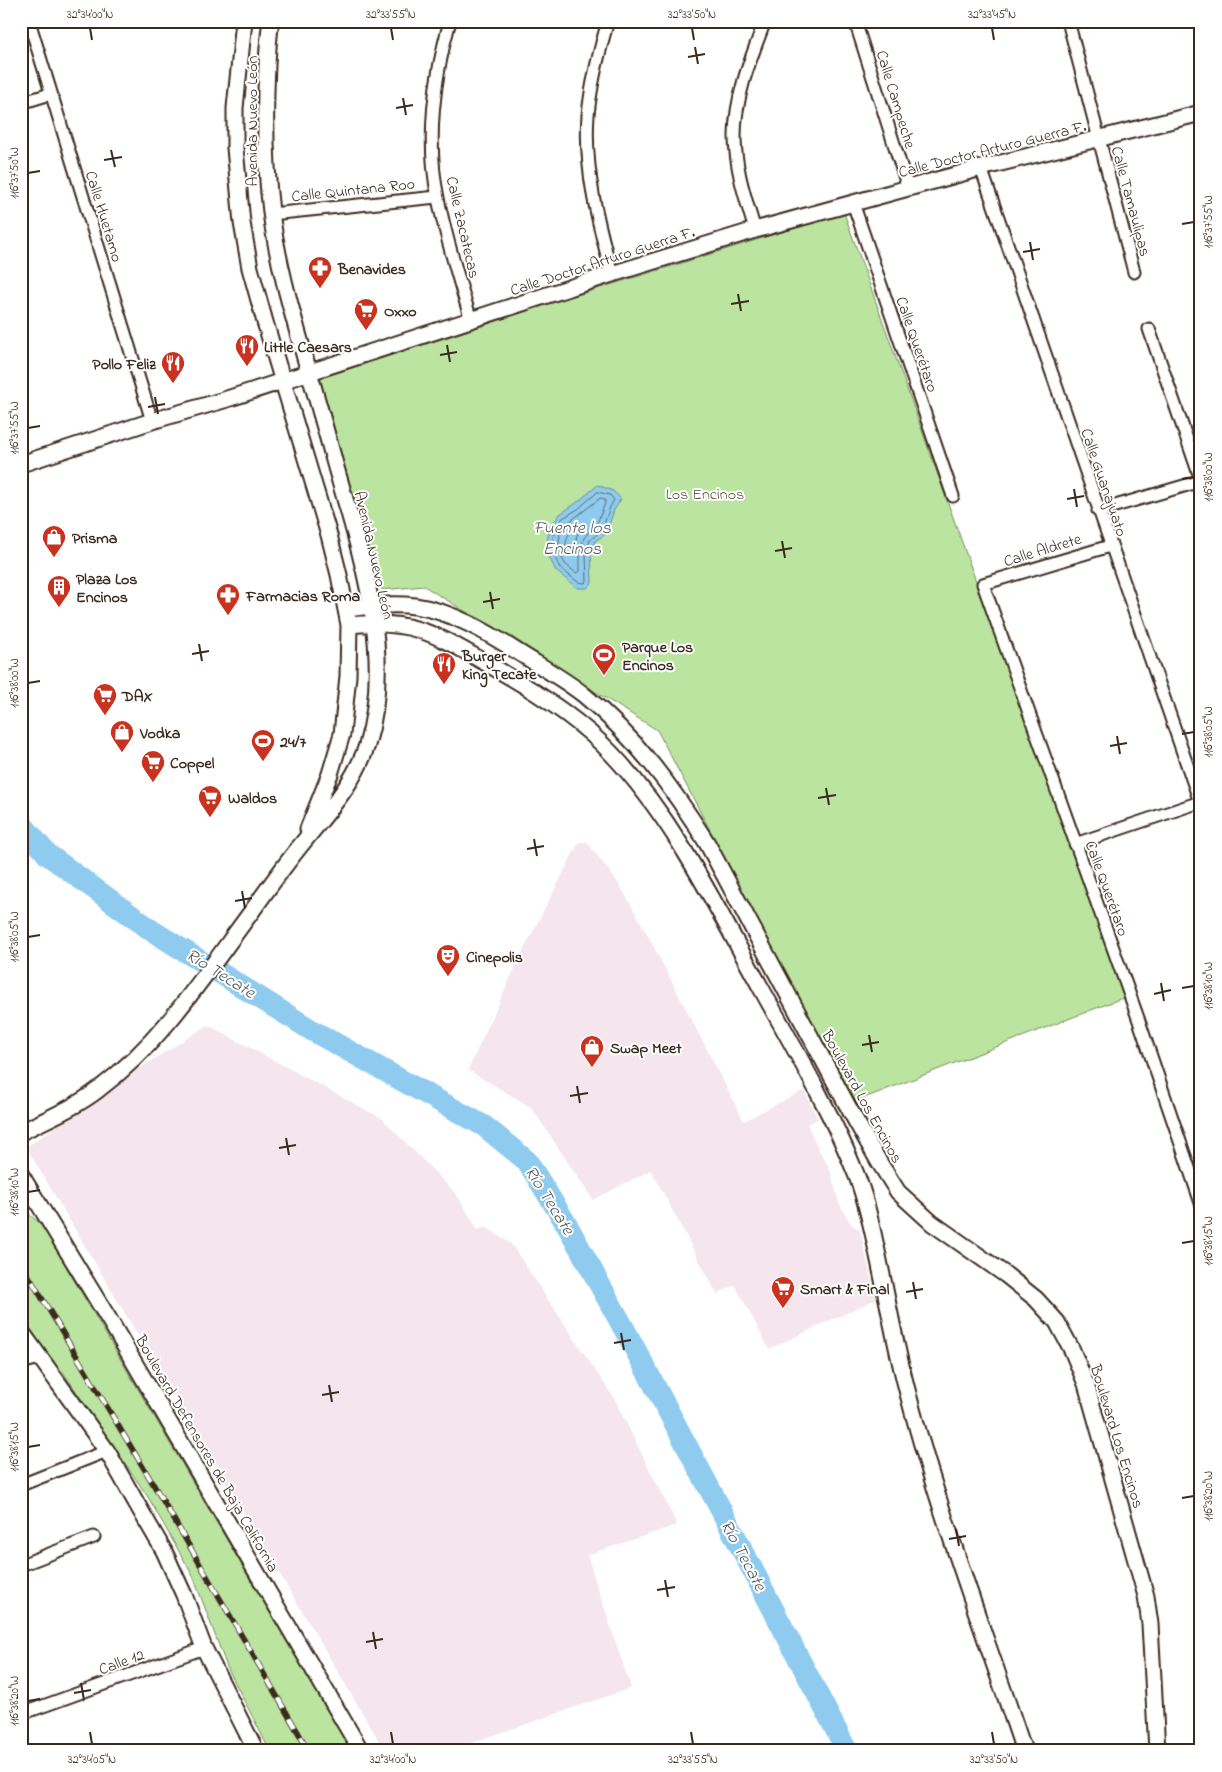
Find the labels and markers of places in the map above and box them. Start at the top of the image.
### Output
pharmacy icon: Benavides [307,255,333,289]
place label: Benavides [337,258,406,282]
supermarket icon: Oxxo [353,297,379,331]
place label: Oxxo [384,300,417,324]
restaurant icon: Little Caesars [234,333,260,367]
place label: Little Caesars [264,336,352,360]
restaurant icon: Pollo Feliz [160,350,186,384]
place label: Pollo Feliz [92,353,157,377]
shop icon: Prisma [41,524,67,558]
place label: Prisma [72,527,118,551]
place label: Plaza Los Encinos [76,568,137,610]
building icon: Plaza Los Encinos [46,574,72,608]
pharmacy icon: Farmacias Roma [215,582,241,616]
place label: Farmacias Roma [245,585,360,609]
place label: Parque Los Encinos [622,636,693,678]
sports icon: Parque Los Encinos [591,642,617,676]
place label: Burger King Tecate [461,645,537,688]
restaurant icon: Burger King Tecate [431,651,457,685]
supermarket icon: DAX [92,682,118,716]
place label: DAX [121,685,154,709]
shop icon: Vodka [109,719,135,753]
place label: Vodka [139,722,181,746]
sports icon: 24/7 [250,728,276,762]
place label: 24/7 [279,731,307,755]
supermarket icon: Coppel [140,749,166,783]
place label: Coppel [170,752,215,776]
supermarket icon: Waldos [197,784,223,818]
place label: Waldos [228,787,277,811]
theatre icon: Cinepolis [435,943,461,977]
place label: Cinepolis [466,946,523,970]
shop icon: Swap Meet [579,1034,605,1068]
place label: Swap Meet [610,1037,682,1061]
supermarket icon: Smart & Final [770,1275,796,1309]
place label: Smart & Final [800,1278,890,1302]

